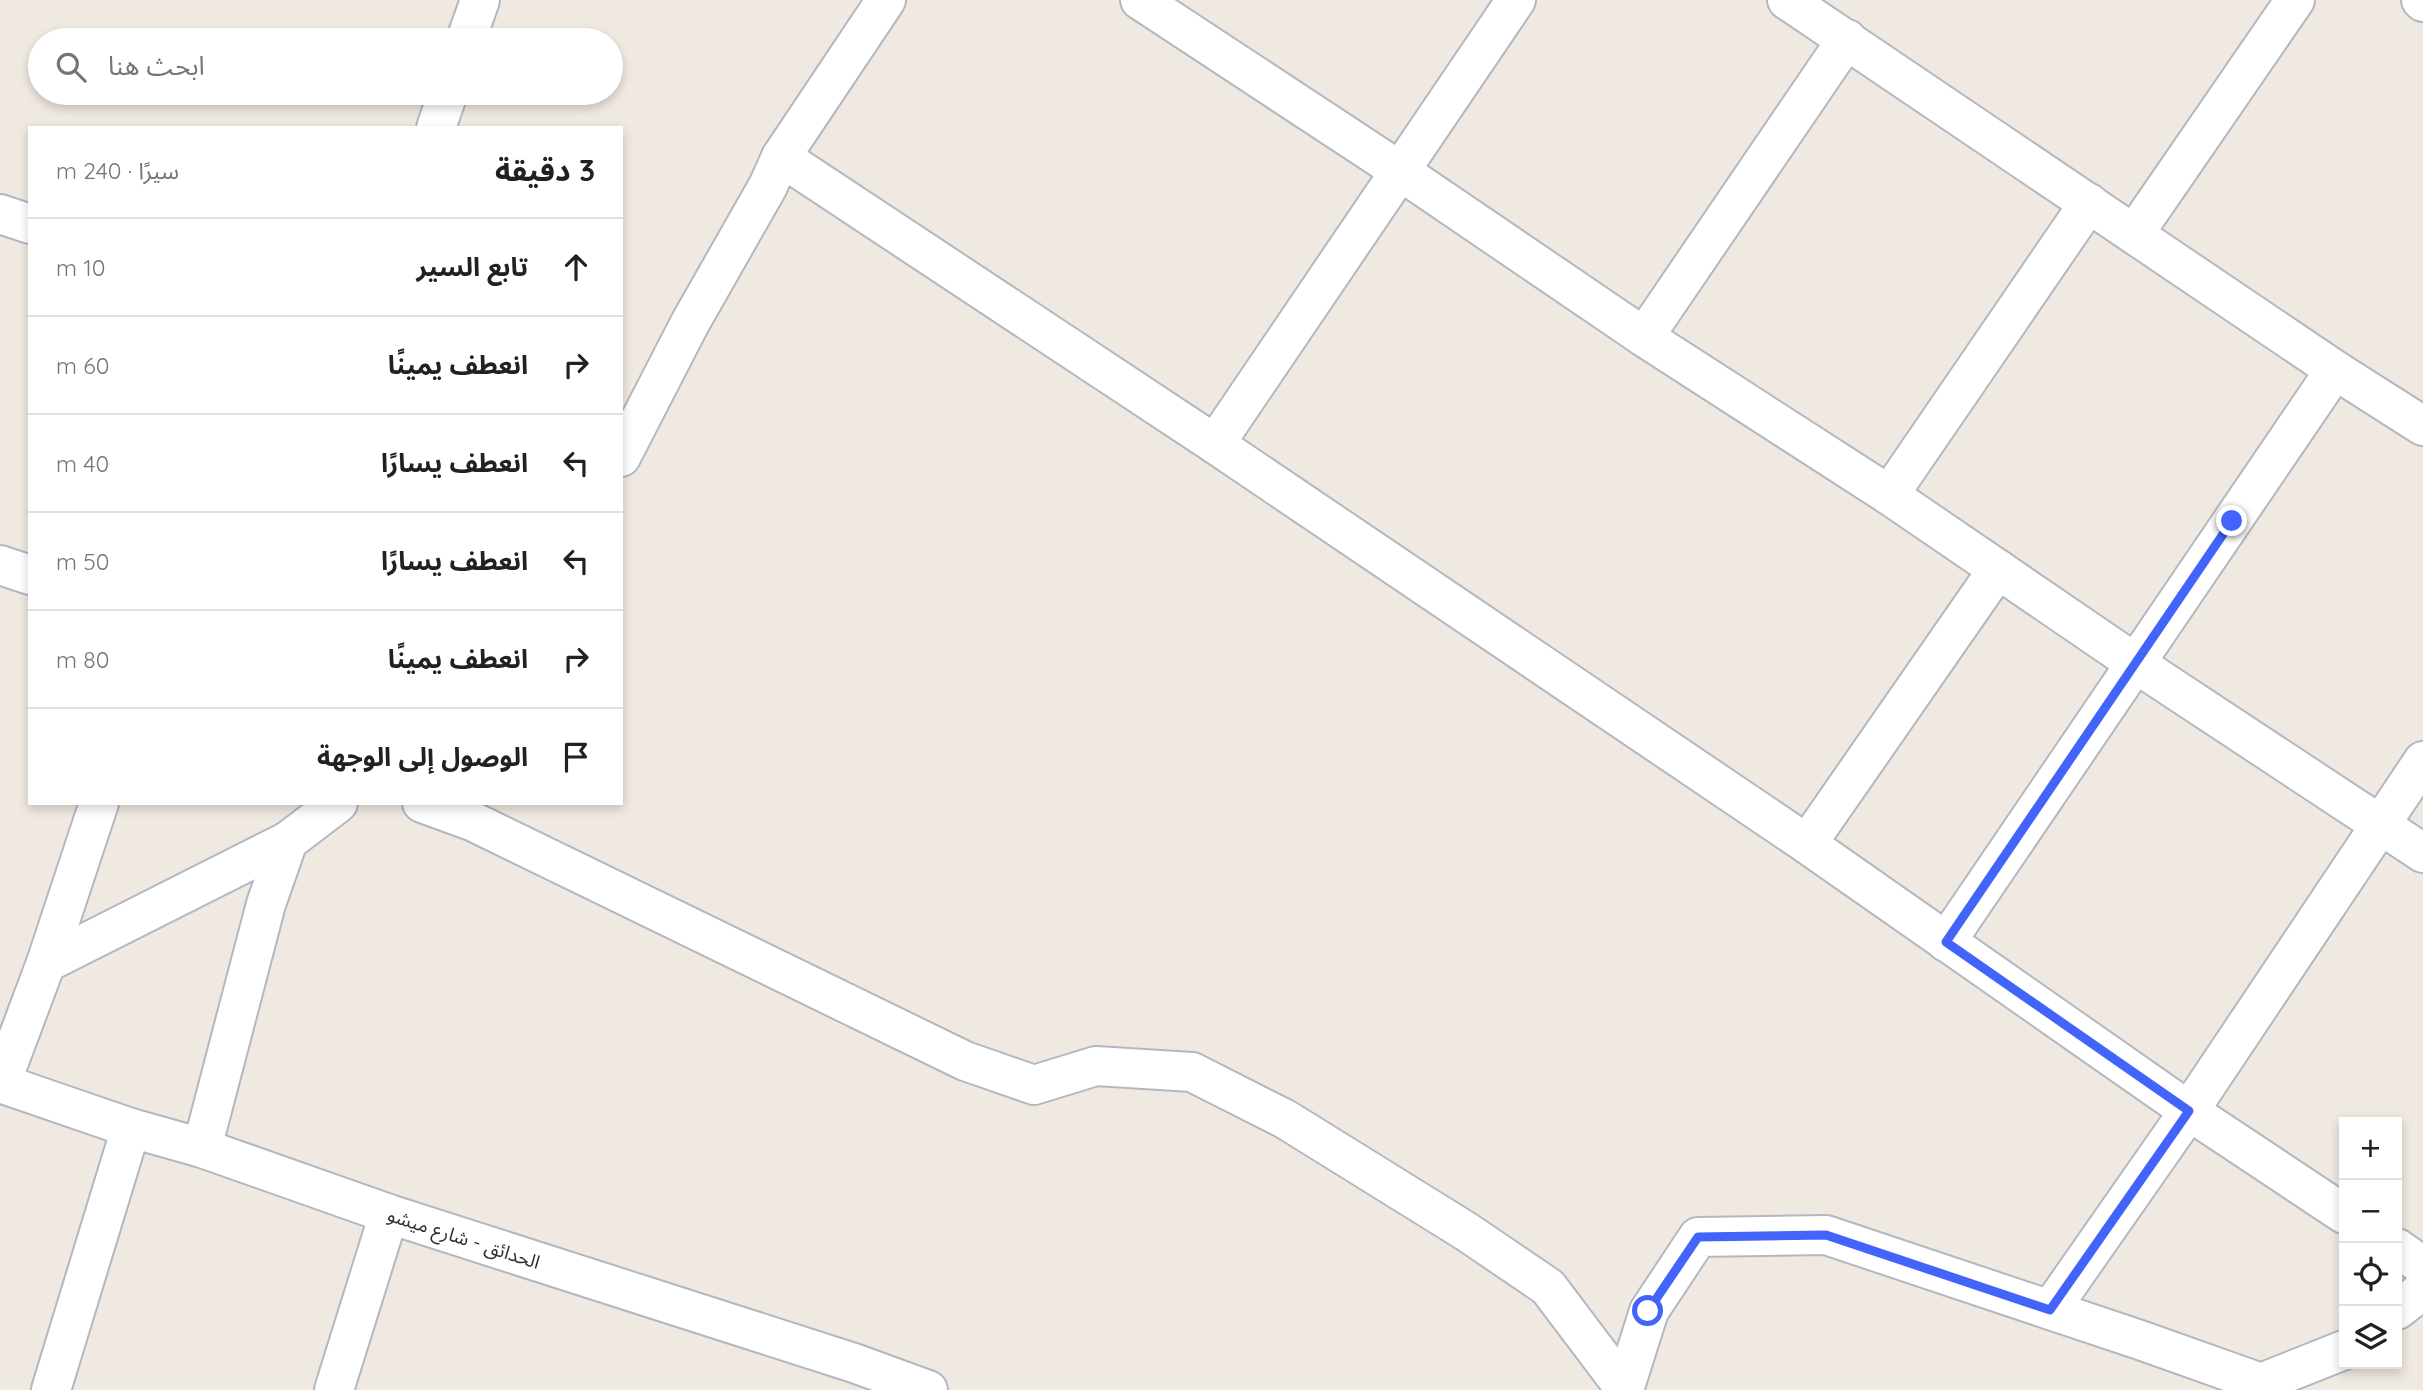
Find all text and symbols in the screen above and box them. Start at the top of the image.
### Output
search box [28,28,623,105]
icon: search [52,48,90,86]
text: ابحث هنا [108,49,205,82]
text: 3 دقيقة [495,151,595,189]
text: سيرًا · 240 m [56,156,179,185]
icon: ahead [557,248,595,286]
text: تابع السير [416,250,528,283]
text: 10 m [56,253,105,282]
icon: right [557,346,595,384]
text: انعطف يمينًا [388,348,528,381]
text: 60 m [56,351,109,380]
icon: left [557,444,595,482]
text: انعطف يسارًا [381,446,528,479]
text: 40 m [56,449,109,478]
route end [2216,505,2247,536]
icon: left [557,542,595,580]
text: انعطف يسارًا [381,544,528,577]
text: 50 m [56,547,110,576]
icon: right [557,640,595,678]
text: انعطف يمينًا [388,642,528,675]
text: 80 m [56,645,109,674]
icon: arrive [557,738,595,776]
text: الوصول إلى الوجهة [317,740,528,773]
map controls [2339,1117,2402,1369]
button: + [2339,1117,2402,1180]
button: − [2339,1180,2402,1243]
street label: الحدائق - شارع ميشو [384,1202,543,1276]
button: locate [2339,1243,2402,1306]
route start [1632,1295,1663,1326]
button: layers [2339,1306,2402,1369]

